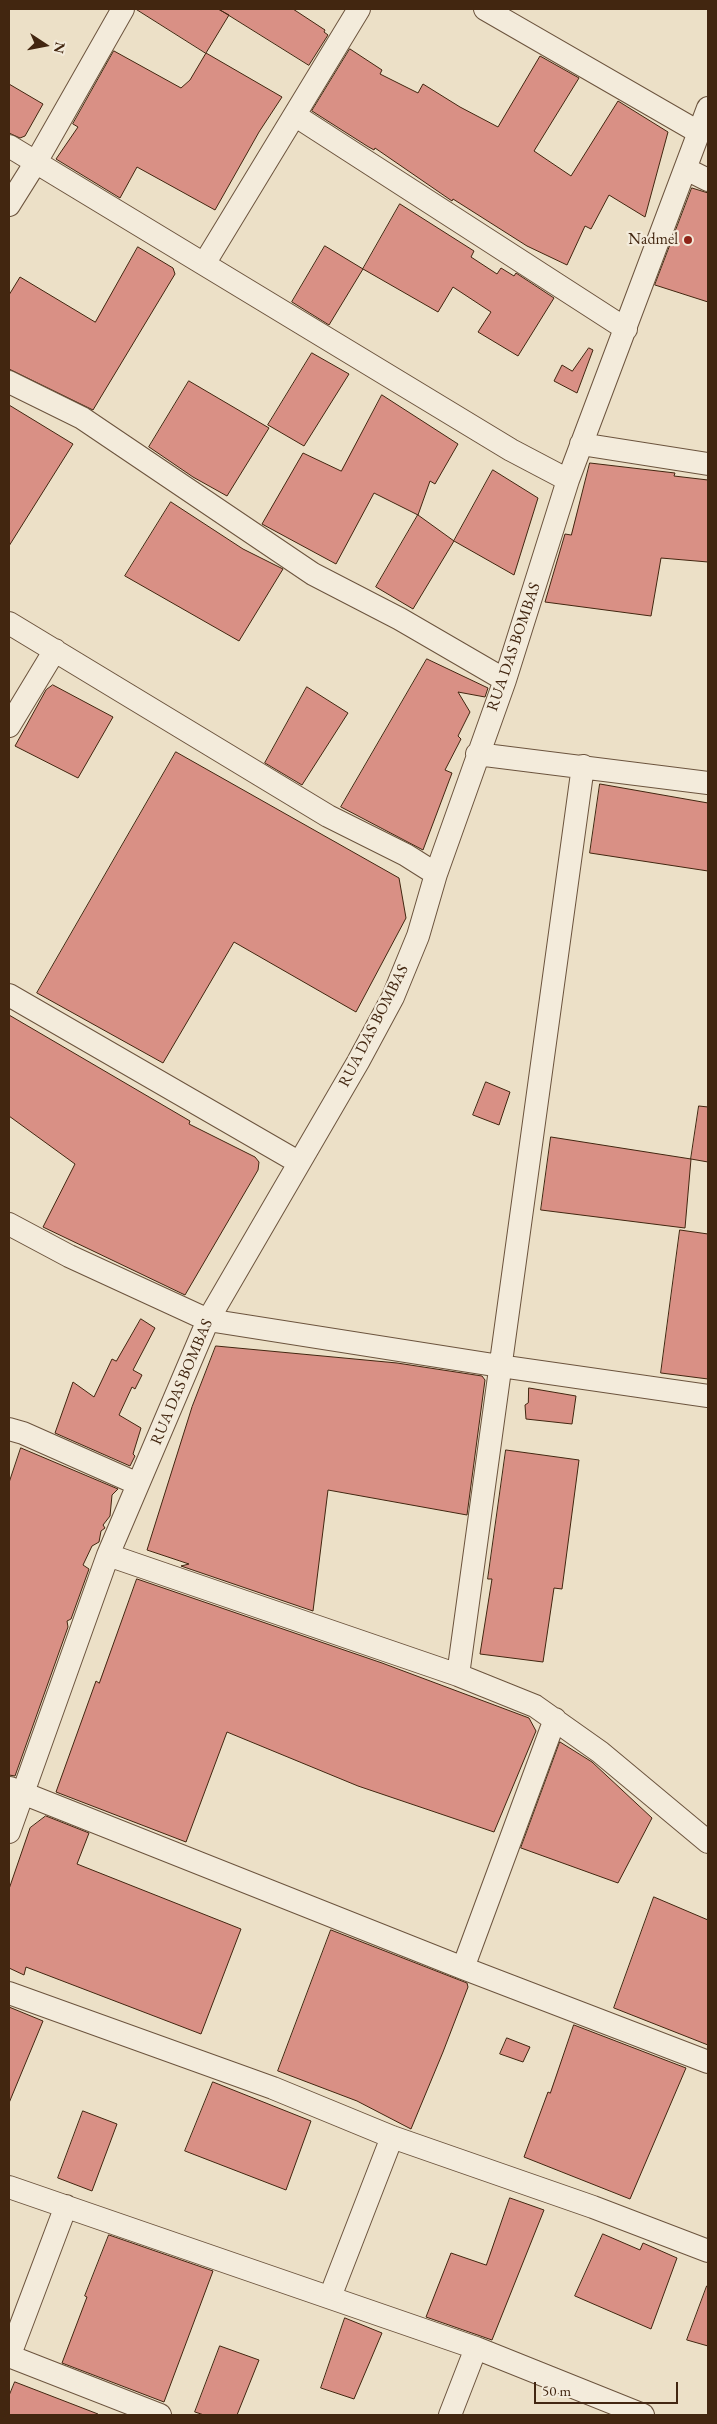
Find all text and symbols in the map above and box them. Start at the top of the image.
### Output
north arrow [20,20,70,70]
text: N [50,41,70,55]
place label: Nadmel [628,230,678,250]
marker: Nadmel [682,234,694,246]
street label: RUA DAS BOMBAS [483,580,545,714]
street label: RUA DAS BOMBAS [335,962,413,1090]
street label: RUA DAS BOMBAS [147,1316,217,1448]
scale bar [537,2372,681,2404]
text: 50 m [542,2381,571,2400]

